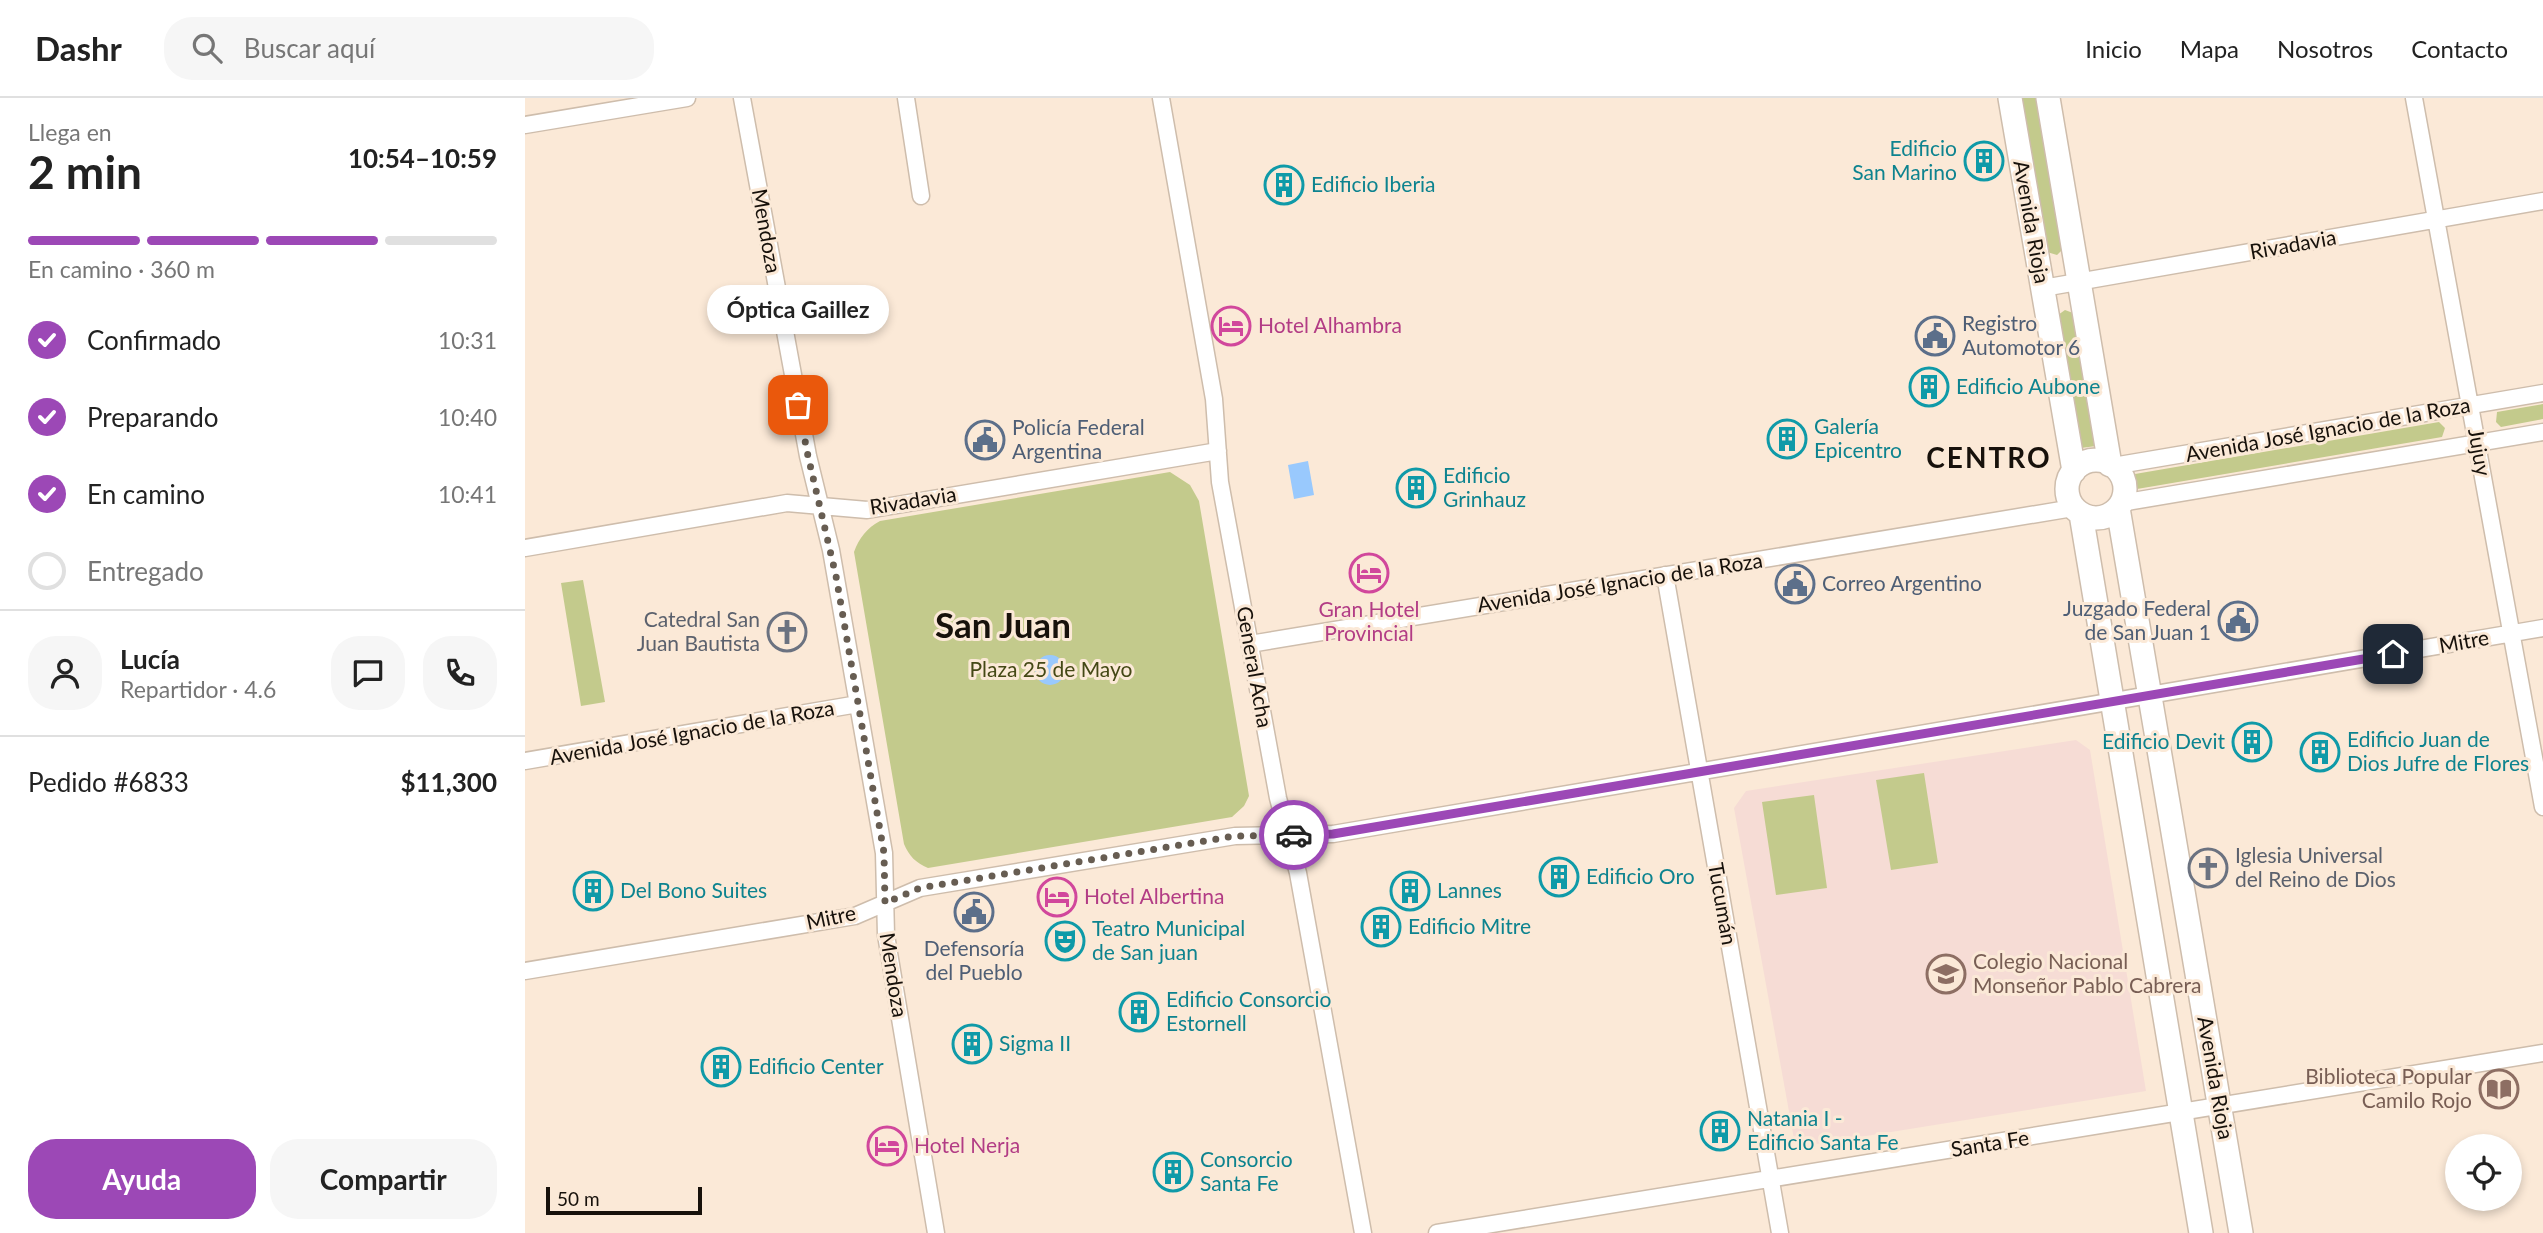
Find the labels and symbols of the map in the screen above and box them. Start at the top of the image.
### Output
place label: Edificio San Marino [1852,135,1957,184]
building icon: Edificio San Marino [1963,140,2005,182]
street label: Avenida Rioja [2009,158,2056,285]
building icon: Edificio Iberia [1263,164,1305,206]
place label: Edificio Iberia [1311,171,1436,196]
street label: Mendoza [748,187,787,275]
street label: Rivadavia [2248,224,2338,263]
callout: Óptica Gaillez [707,286,889,335]
hotel icon: Hotel Alhambra [1210,305,1252,347]
place label: Registro Automotor 6 [1962,310,2080,359]
place label: Hotel Alhambra [1258,312,1402,337]
public building icon: Registro Automotor 6 [1914,315,1956,357]
building icon: Edificio Aubone [1908,366,1950,408]
place label: Edificio Aubone [1956,373,2100,398]
pin [768,375,828,435]
street label: Avenida José Ignacio de la Roza [2183,391,2472,466]
place label: Galería Epicentro [1814,413,1902,462]
place label: Policía Federal Argentina [1012,414,1145,463]
building icon: Galería Epicentro [1766,418,1808,460]
public building icon: Policía Federal Argentina [964,419,1006,461]
street label: Jujuy [2464,426,2497,478]
district label: CENTRO [1926,440,2052,474]
place label: Edificio Grinhauz [1443,462,1526,511]
building icon: Edificio Grinhauz [1395,467,1437,509]
street label: Rivadavia [868,480,958,519]
street label: Avenida José Ignacio de la Roza [1475,547,1764,616]
hotel icon: Gran Hotel Provincial [1348,552,1390,594]
public building icon: Correo Argentino [1774,563,1816,605]
place label: Correo Argentino [1822,570,1982,595]
place label: Juzgado Federal de San Juan 1 [2063,595,2211,644]
place label: Gran Hotel Provincial [1318,596,1420,645]
public building icon: Juzgado Federal de San Juan 1 [2217,600,2259,642]
district label: San Juan [935,603,1071,645]
street label: General Acha [1233,604,1278,729]
place label: Catedral San Juan Bautista [637,606,760,655]
church icon: Catedral San Juan Bautista [766,611,808,653]
pin [2363,624,2423,684]
street label: Mitre [2437,624,2491,657]
park label: Plaza 25 de Mayo [969,656,1133,681]
street label: Avenida José Ignacio de la Roza [547,694,836,769]
building icon: Edificio Devit [2231,721,2273,763]
place label: Edificio Juan de Dios Jufre de Flores [2347,726,2529,775]
place label: Edificio Devit [2102,728,2225,753]
building icon: Edificio Juan de Dios Jufre de Flores [2299,731,2341,773]
courier [1259,800,1329,870]
place label: Iglesia Universal del Reino de Dios [2235,842,2396,891]
church icon: Iglesia Universal del Reino de Dios [2187,847,2229,889]
building icon: Edificio Oro [1538,856,1580,898]
street label: Tucumán [1704,861,1743,947]
place label: Edificio Oro [1586,863,1695,888]
building icon: Del Bono Suites [572,870,614,912]
building icon: Lannes [1389,870,1431,912]
hotel icon: Hotel Albertina [1036,876,1078,918]
place label: Del Bono Suites [620,877,767,902]
place label: Lannes [1437,877,1502,902]
place label: Hotel Albertina [1084,883,1224,908]
public building icon: Defensoría del Pueblo [953,891,995,933]
street label: Mitre [804,899,858,934]
building icon: Edificio Mitre [1360,906,1402,948]
place label: Edificio Mitre [1408,913,1531,938]
place label: Teatro Municipal de San juan [1092,915,1245,964]
theatre icon: Teatro Municipal de San juan [1044,920,1086,962]
street label: Mendoza [875,931,914,1019]
place label: Defensoría del Pueblo [924,935,1024,984]
place label: Colegio Nacional Monseñor Pablo Cabrera [1973,948,2201,997]
school or university icon: Colegio Nacional Monseñor Pablo Cabrera [1925,953,1967,995]
place label: Edificio Consorcio Estornell [1166,986,1332,1035]
building icon: Edificio Consorcio Estornell [1118,991,1160,1033]
street label: Avenida Rioja [2193,1014,2240,1141]
building icon: Sigma II [951,1023,993,1065]
place label: Sigma II [999,1030,1071,1055]
building icon: Edificio Center [700,1046,742,1088]
place label: Edificio Center [748,1053,884,1078]
place label: Biblioteca Popular Camilo Rojo [2305,1063,2472,1112]
library icon: Biblioteca Popular Camilo Rojo [2478,1068,2520,1110]
place label: Natania I - Edificio Santa Fe [1747,1105,1899,1154]
building icon: Natania I - Edificio Santa Fe [1699,1110,1741,1152]
street label: Santa Fe [1949,1124,2031,1161]
hotel icon: Hotel Nerja [866,1125,908,1167]
place label: Hotel Nerja [914,1132,1020,1157]
place label: Consorcio Santa Fe [1200,1146,1293,1195]
building icon: Consorcio Santa Fe [1152,1151,1194,1193]
scale bar [546,1184,702,1216]

